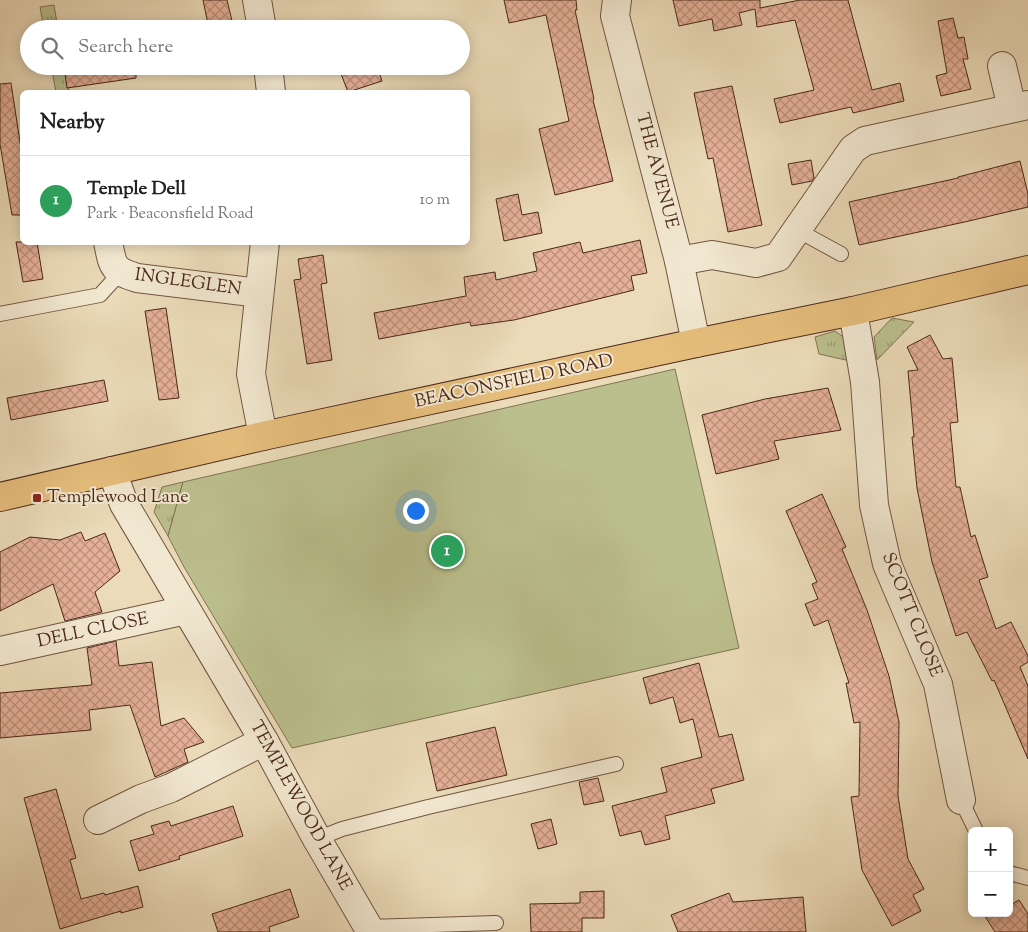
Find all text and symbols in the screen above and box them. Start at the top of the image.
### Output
search box [20,20,470,75]
icon: search [38,34,66,62]
text: Search here [78,34,173,61]
text: Nearby [40,108,105,138]
street label: THE AVENUE [628,110,684,232]
text: Temple Dell [87,176,186,203]
text: 1 [53,189,59,212]
text: 10 m [420,189,450,212]
text: Park · Beaconsfield Road [87,203,254,226]
street label: INGLEGLEN [133,263,243,303]
street label: BEACONSFIELD ROAD [412,348,616,416]
place label: Templewood Lane [47,485,189,511]
marker: Templewood Lane [31,492,43,504]
your location [403,498,429,524]
pin: 1 [431,532,463,570]
street label: SCOTT CLOSE [874,549,948,681]
street label: DELL CLOSE [35,607,151,655]
street label: TEMPLEWOOD LANE [242,716,358,896]
map controls [968,827,1013,917]
button: + [968,827,1013,872]
button: − [968,872,1013,917]

